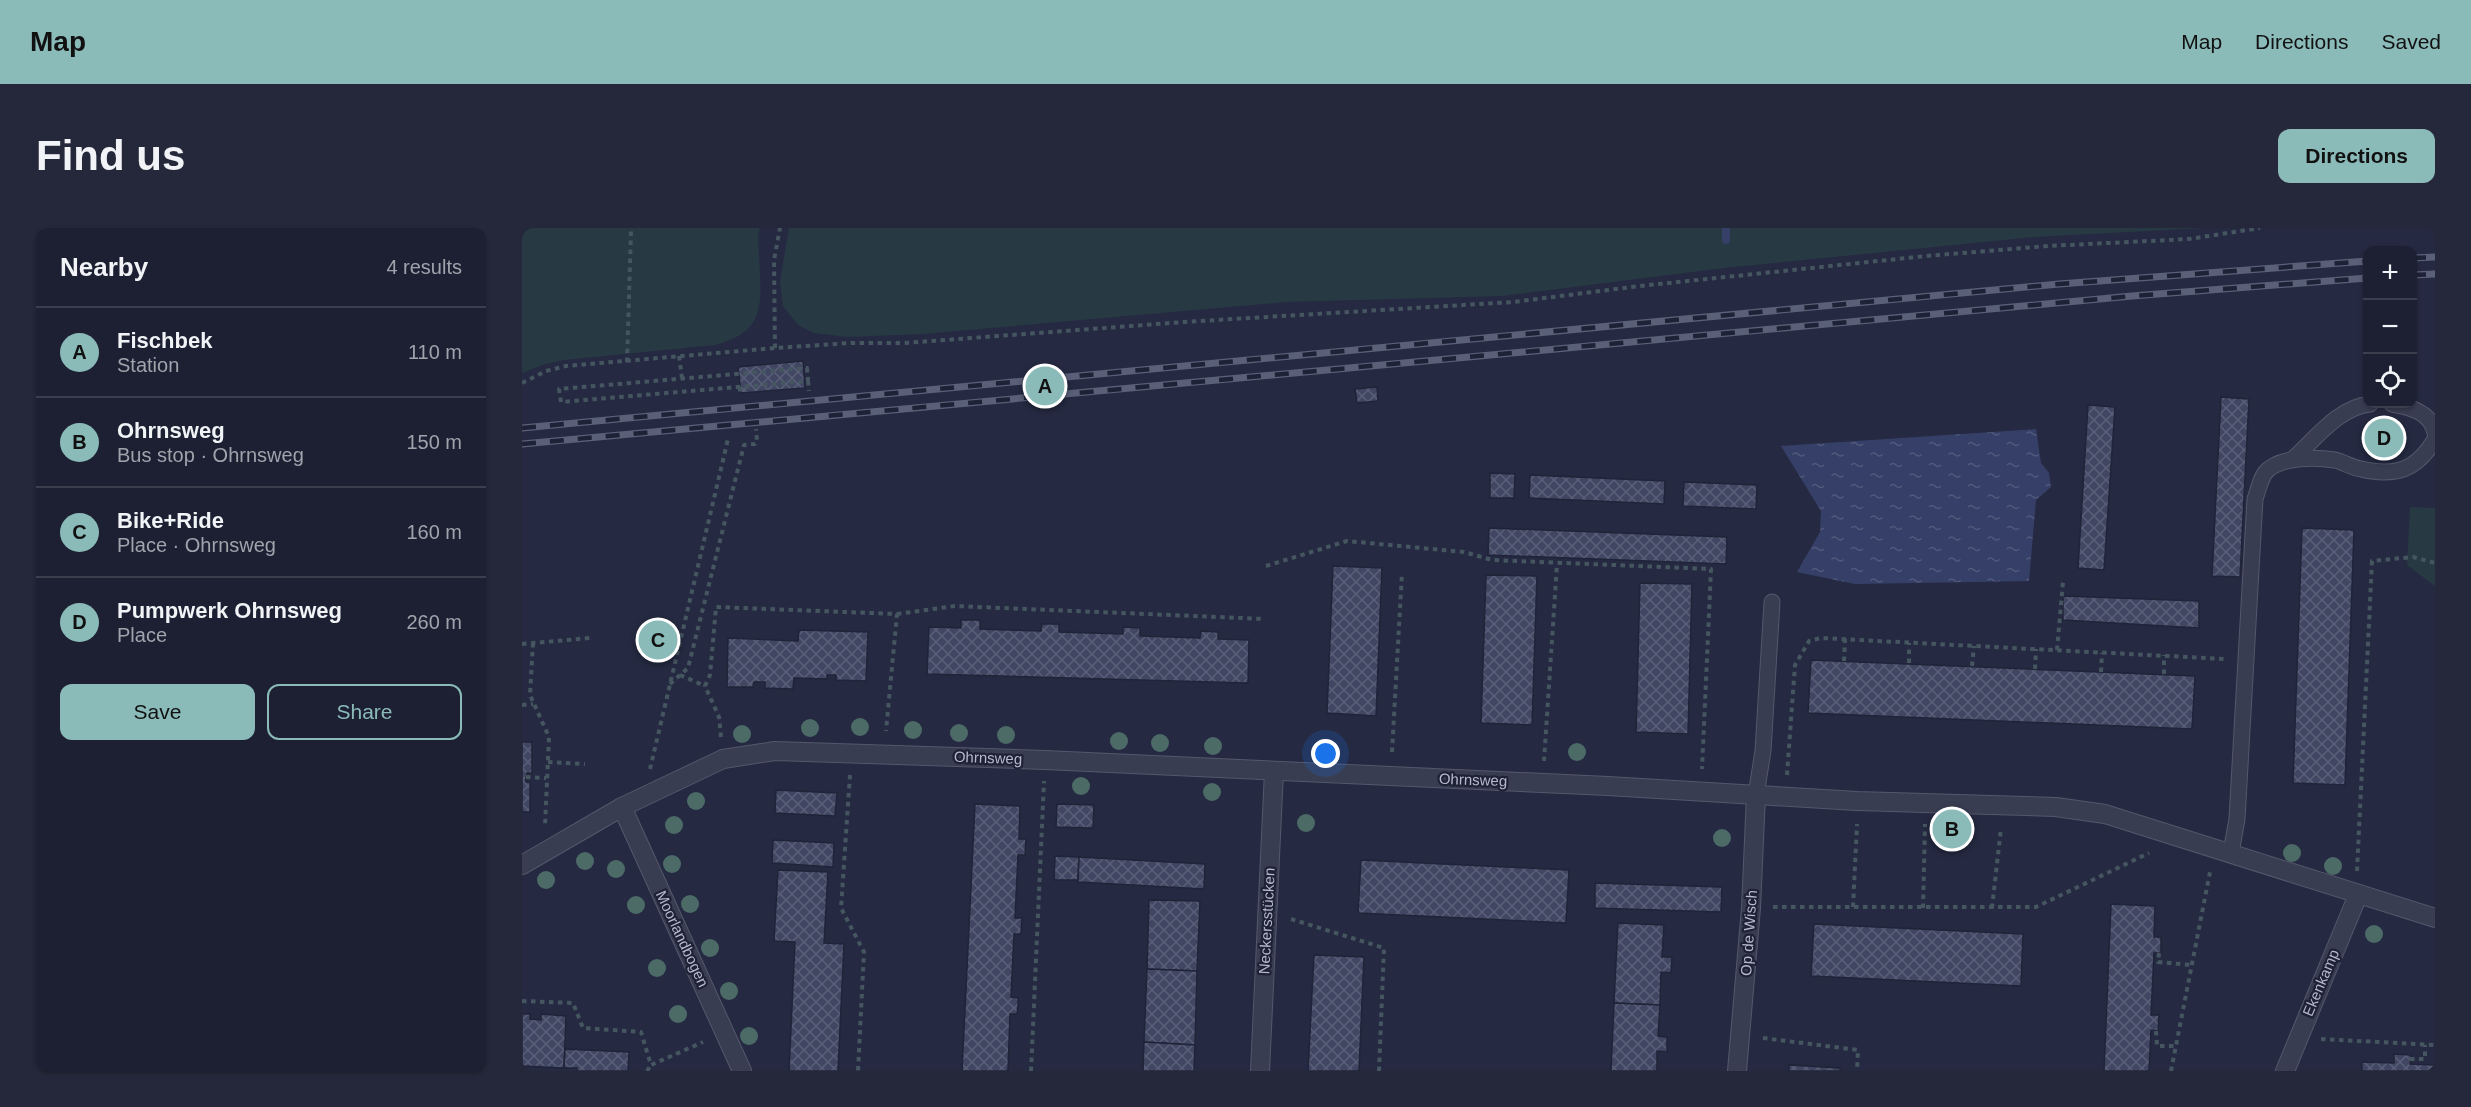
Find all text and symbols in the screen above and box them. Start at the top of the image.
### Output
text: Map [30,26,86,57]
text: Map [2181,30,2222,53]
text: Directions [2255,30,2348,53]
text: Saved [2381,30,2441,53]
button: Directions [2278,129,2435,183]
text: Find us [36,132,185,179]
map controls [2363,246,2417,408]
button: + [2363,246,2417,300]
text: Nearby [60,252,148,282]
text: 4 results [386,256,462,278]
button: − [2363,300,2417,354]
text: Fischbek [117,328,212,353]
text: A [72,341,87,363]
text: 110 m [408,341,462,363]
text: Station [117,354,179,376]
button: locate [2363,354,2417,408]
pin: A [1026,364,1064,408]
pin: D [2364,416,2404,460]
text: Ohrnsweg [117,418,225,443]
text: B [72,431,87,453]
text: 150 m [406,431,462,453]
text: Bus stop · Ohrnsweg [117,444,304,466]
text: Bike+Ride [117,508,224,533]
text: C [72,521,87,543]
text: 160 m [406,521,462,543]
text: Place · Ohrnsweg [117,534,276,556]
text: Pumpwerk Ohrnsweg [117,598,342,623]
text: D [72,611,87,633]
text: 260 m [406,611,462,633]
pin: C [638,618,678,662]
text: Place [117,624,167,646]
button: Save [60,684,255,740]
button: Share [267,684,462,740]
your location [1311,739,1340,768]
street label: Ohrnsweg [954,748,1022,767]
street label: Ohrnsweg [1439,770,1507,789]
pin: B [1932,806,1972,852]
street label: Neckersstücken [1255,867,1278,975]
street label: Moorlandbogen [653,888,712,990]
street label: Op de Wisch [1737,890,1760,976]
street label: Ekenkamp [2299,947,2342,1019]

